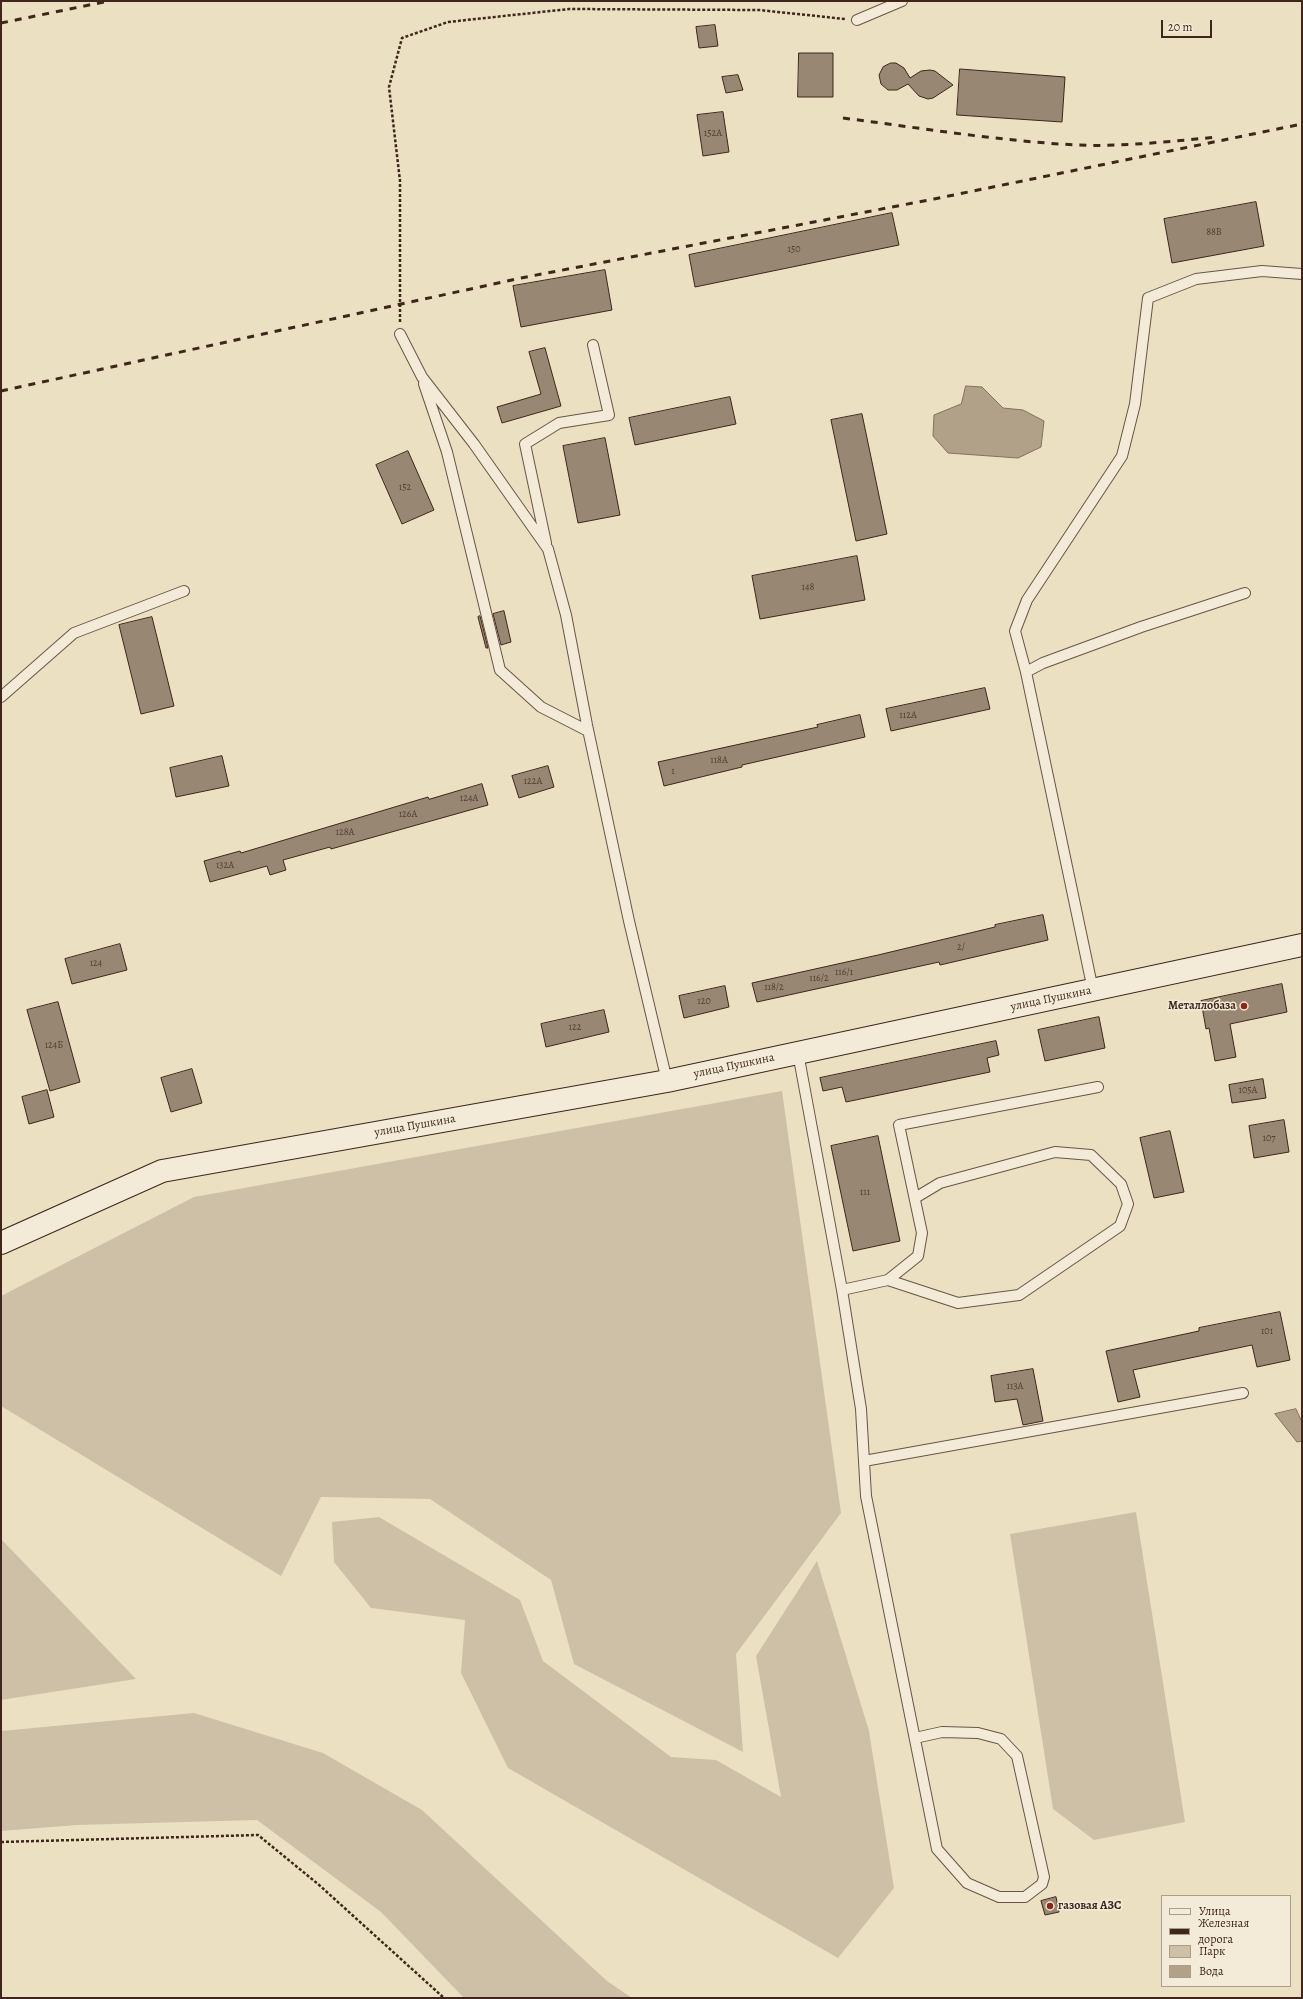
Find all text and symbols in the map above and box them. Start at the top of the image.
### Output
scale bar [1163,12,1214,38]
text: 20 m [1168,19,1192,35]
house number: 152А [704,128,722,140]
house number: 88В [1206,227,1222,239]
house number: 150 [787,244,801,256]
house number: 152 [399,482,411,494]
house number: 148 [802,582,814,594]
house number: 112А [899,710,917,722]
house number: 118А [710,755,728,767]
house number: 1 [671,766,675,778]
house number: 122А [524,776,542,788]
house number: 124А [460,793,478,805]
house number: 126А [399,809,417,821]
house number: 128А [336,827,354,839]
house number: 132А [216,860,234,872]
house number: 2/ [957,942,965,954]
house number: 124 [90,958,102,970]
house number: 116/1 [835,967,853,979]
house number: 116/2 [809,973,829,985]
house number: 118/2 [764,982,784,994]
street label: улица Пушкина [1009,983,1093,1015]
house number: 120 [697,996,711,1008]
place label: Металлобаза [1168,999,1236,1013]
marker: Металлобаза [1239,1001,1249,1011]
house number: 122 [569,1022,581,1034]
house number: 124Б [45,1040,63,1052]
street label: улица Пушкина [692,1050,776,1082]
house number: 105А [1239,1085,1257,1097]
street label: улица Пушкина [373,1112,457,1140]
house number: 107 [1263,1133,1275,1145]
house number: 111 [860,1187,870,1199]
house number: 101 [1261,1326,1273,1338]
house number: 113А [1007,1381,1023,1393]
legend [1161,1895,1291,1987]
place label: газовая АЗС [1058,1899,1121,1913]
marker: газовая АЗС [1045,1901,1055,1911]
text: Улица [1199,1903,1230,1919]
text: Железная дорога [1198,1915,1249,1947]
text: Парк [1199,1943,1225,1959]
text: Вода [1199,1963,1224,1979]

